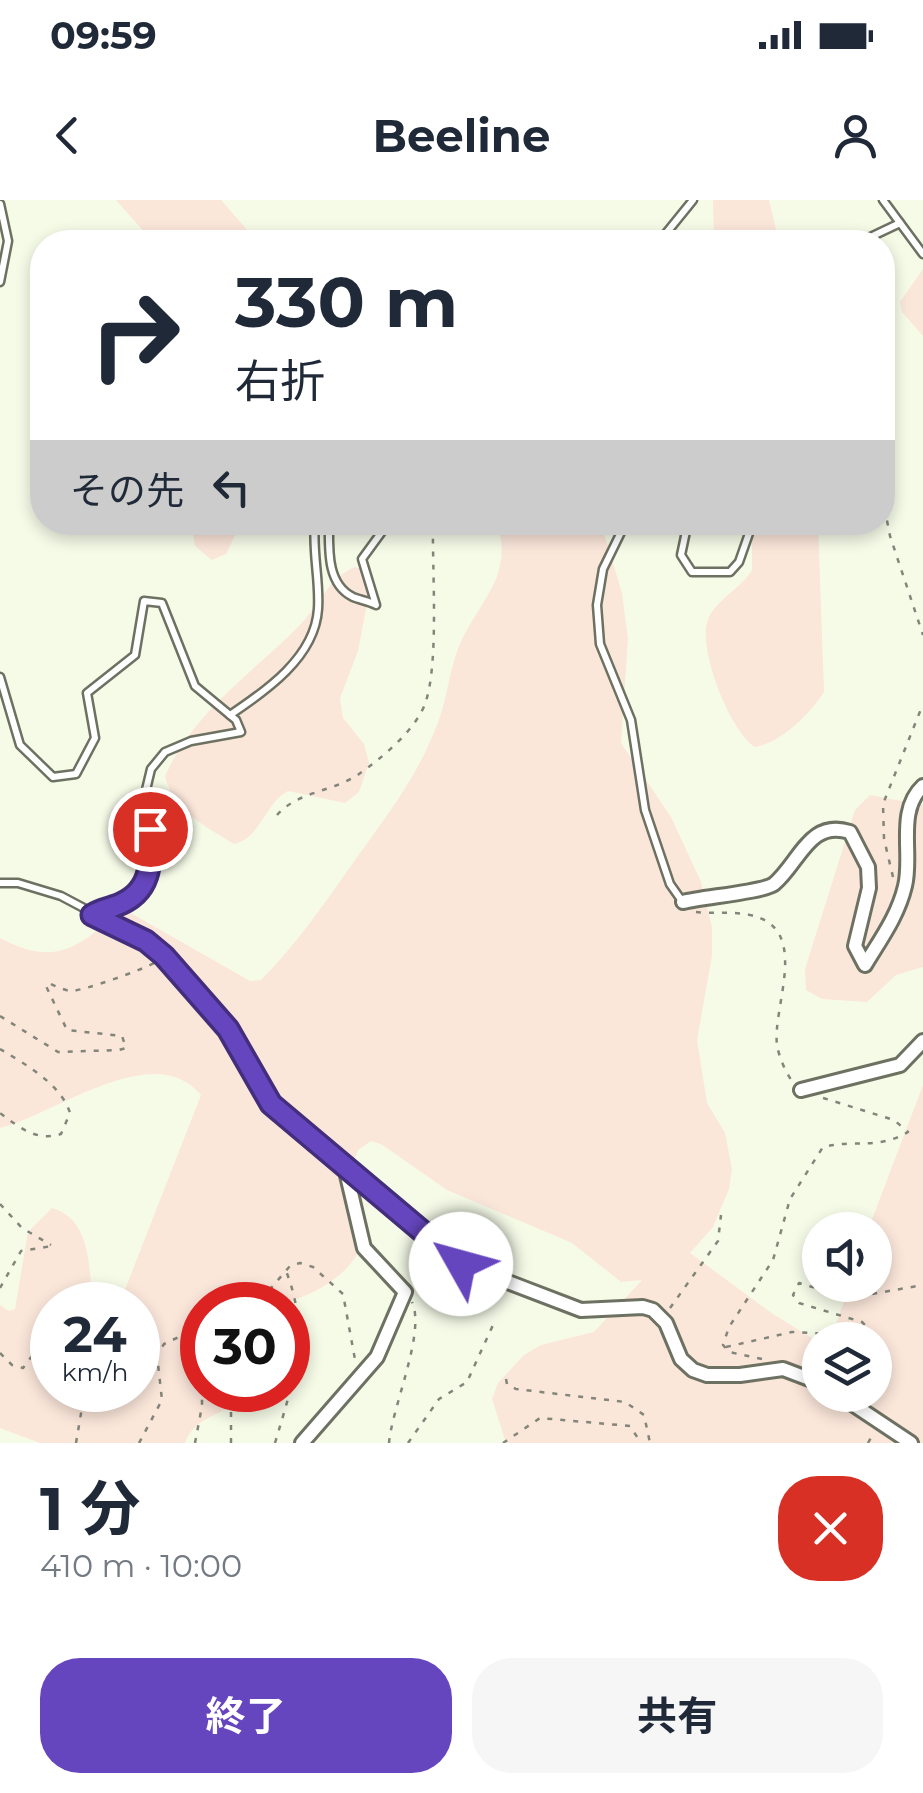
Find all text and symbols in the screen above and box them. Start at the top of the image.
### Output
text: 09:59 [50,12,157,59]
icon: back [40,108,95,163]
text: Beeline [373,108,550,163]
icon: person [828,108,883,163]
text: 330 m [235,259,458,345]
icon: right [70,270,200,400]
text: 右折 [235,353,325,408]
icon: left [204,460,259,515]
text: その先 [70,467,184,514]
pin [108,787,193,872]
icon: arrive [123,802,178,857]
position arrow [409,1212,513,1316]
map controls [802,1212,892,1412]
button: sound [802,1212,892,1302]
speed limit sign: 30 [180,1282,310,1412]
text: 24 [63,1304,127,1365]
button: layers [802,1322,892,1412]
text: km/h [62,1357,128,1387]
text: 1 分 [40,1472,141,1545]
button: close [778,1476,883,1581]
text: 410 m · 10:00 [40,1546,242,1585]
button: 終了 [40,1658,452,1773]
button: 共有 [472,1658,883,1773]

